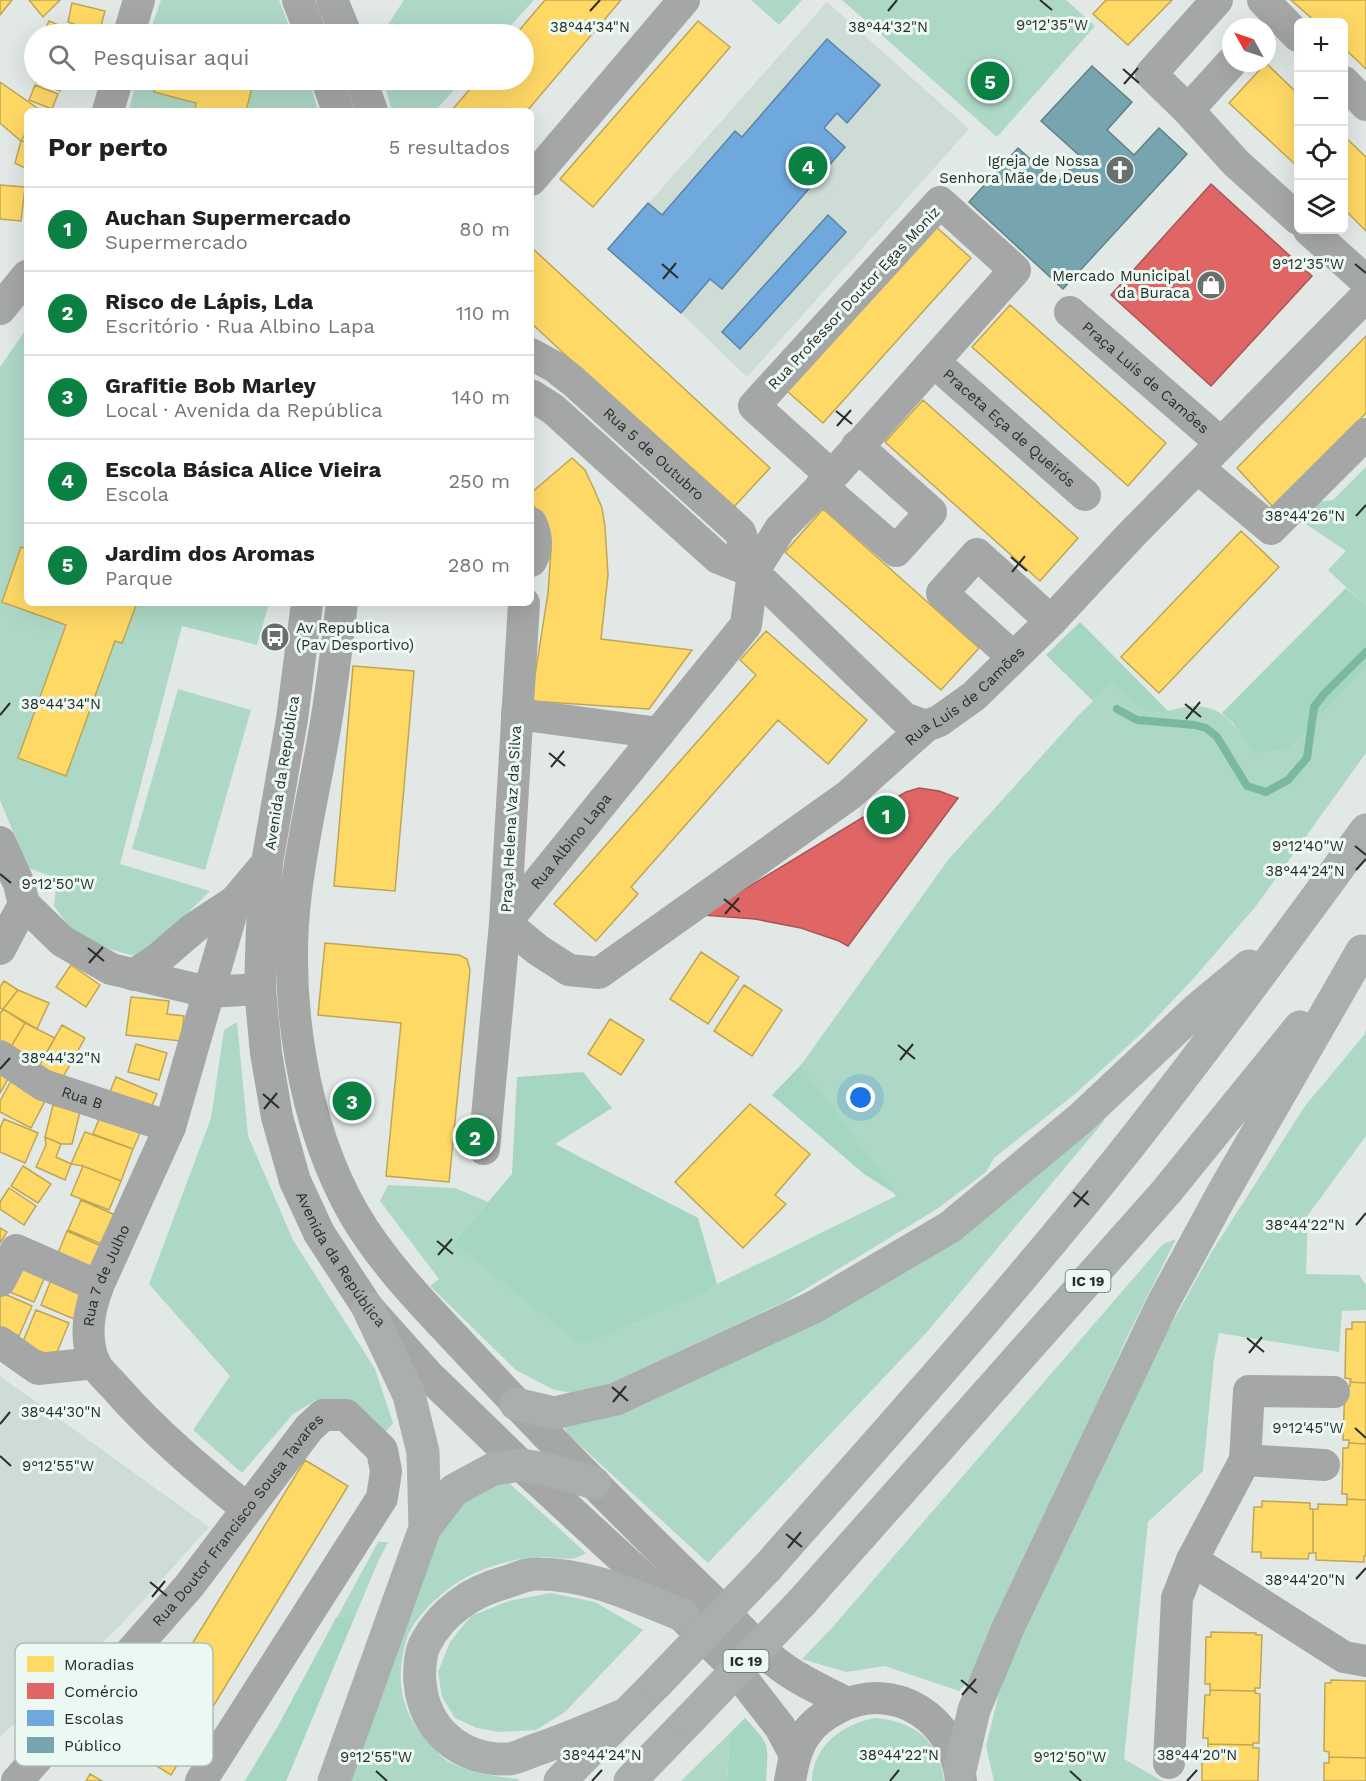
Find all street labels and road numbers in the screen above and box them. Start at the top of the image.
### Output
street label: Rua Professor Doutor Egas Moniz [764,203,944,393]
street label: Praça Luís de Camões [1078,318,1213,438]
street label: Praceta Eça de Queirós [939,365,1079,491]
street label: Rua 5 de Outubro [600,404,708,504]
street label: Rua Luís de Camões [901,643,1028,750]
street label: Avenida da República [261,694,303,852]
street label: Praça Helena Vaz da Silva [497,725,525,913]
street label: Rua Albino Lapa [527,789,616,893]
street label: Rua B [59,1083,105,1113]
street label: Avenida da República [292,1189,390,1331]
street label: Rua 7 de Julho [80,1222,134,1327]
road number: IC 19 [1066,1270,1110,1292]
street label: Rua Doutor Francisco Sousa Tavares [149,1410,327,1630]
road number: IC 19 [724,1650,768,1672]

